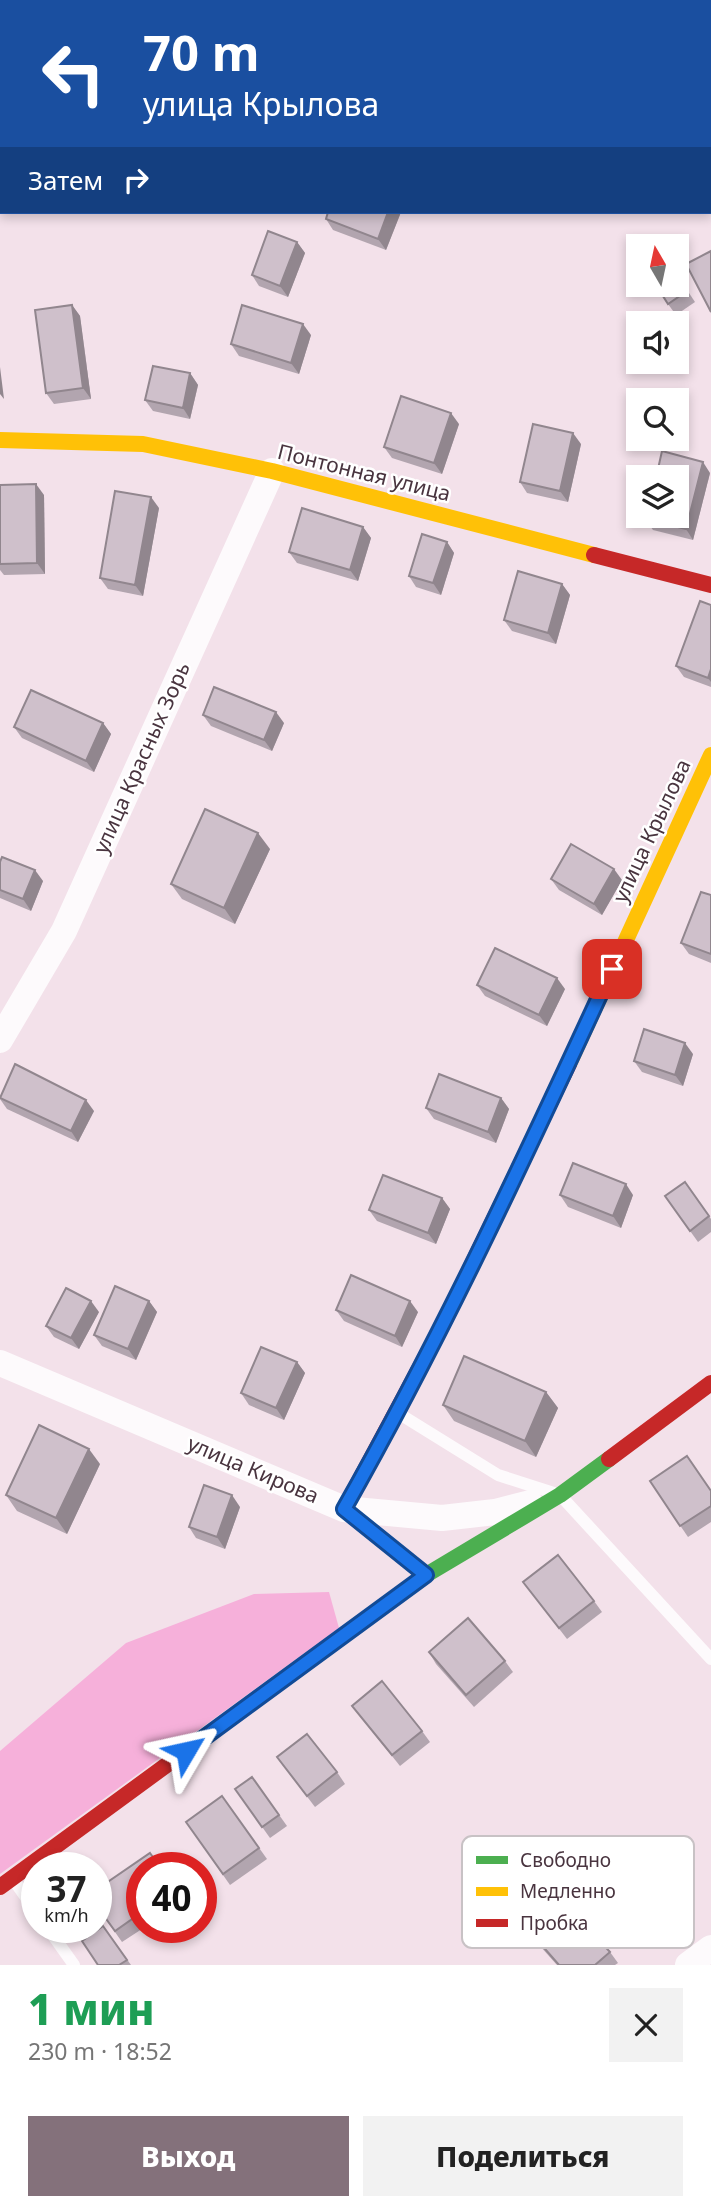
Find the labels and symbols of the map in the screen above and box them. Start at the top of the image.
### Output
north arrow [626,234,690,298]
street label: Понтонная улица [275,437,454,507]
street label: улица Красных Зорь [86,657,196,858]
street label: улица Крылова [606,754,697,907]
pin [582,939,642,999]
street label: улица Кирова [184,1429,323,1509]
position arrow [149,1714,223,1788]
legend [462,1836,694,1948]
text: Свободно [520,1847,611,1873]
speed limit sign: 40 [126,1852,217,1943]
text: Медленно [520,1878,616,1904]
text: Пробка [520,1910,588,1936]

